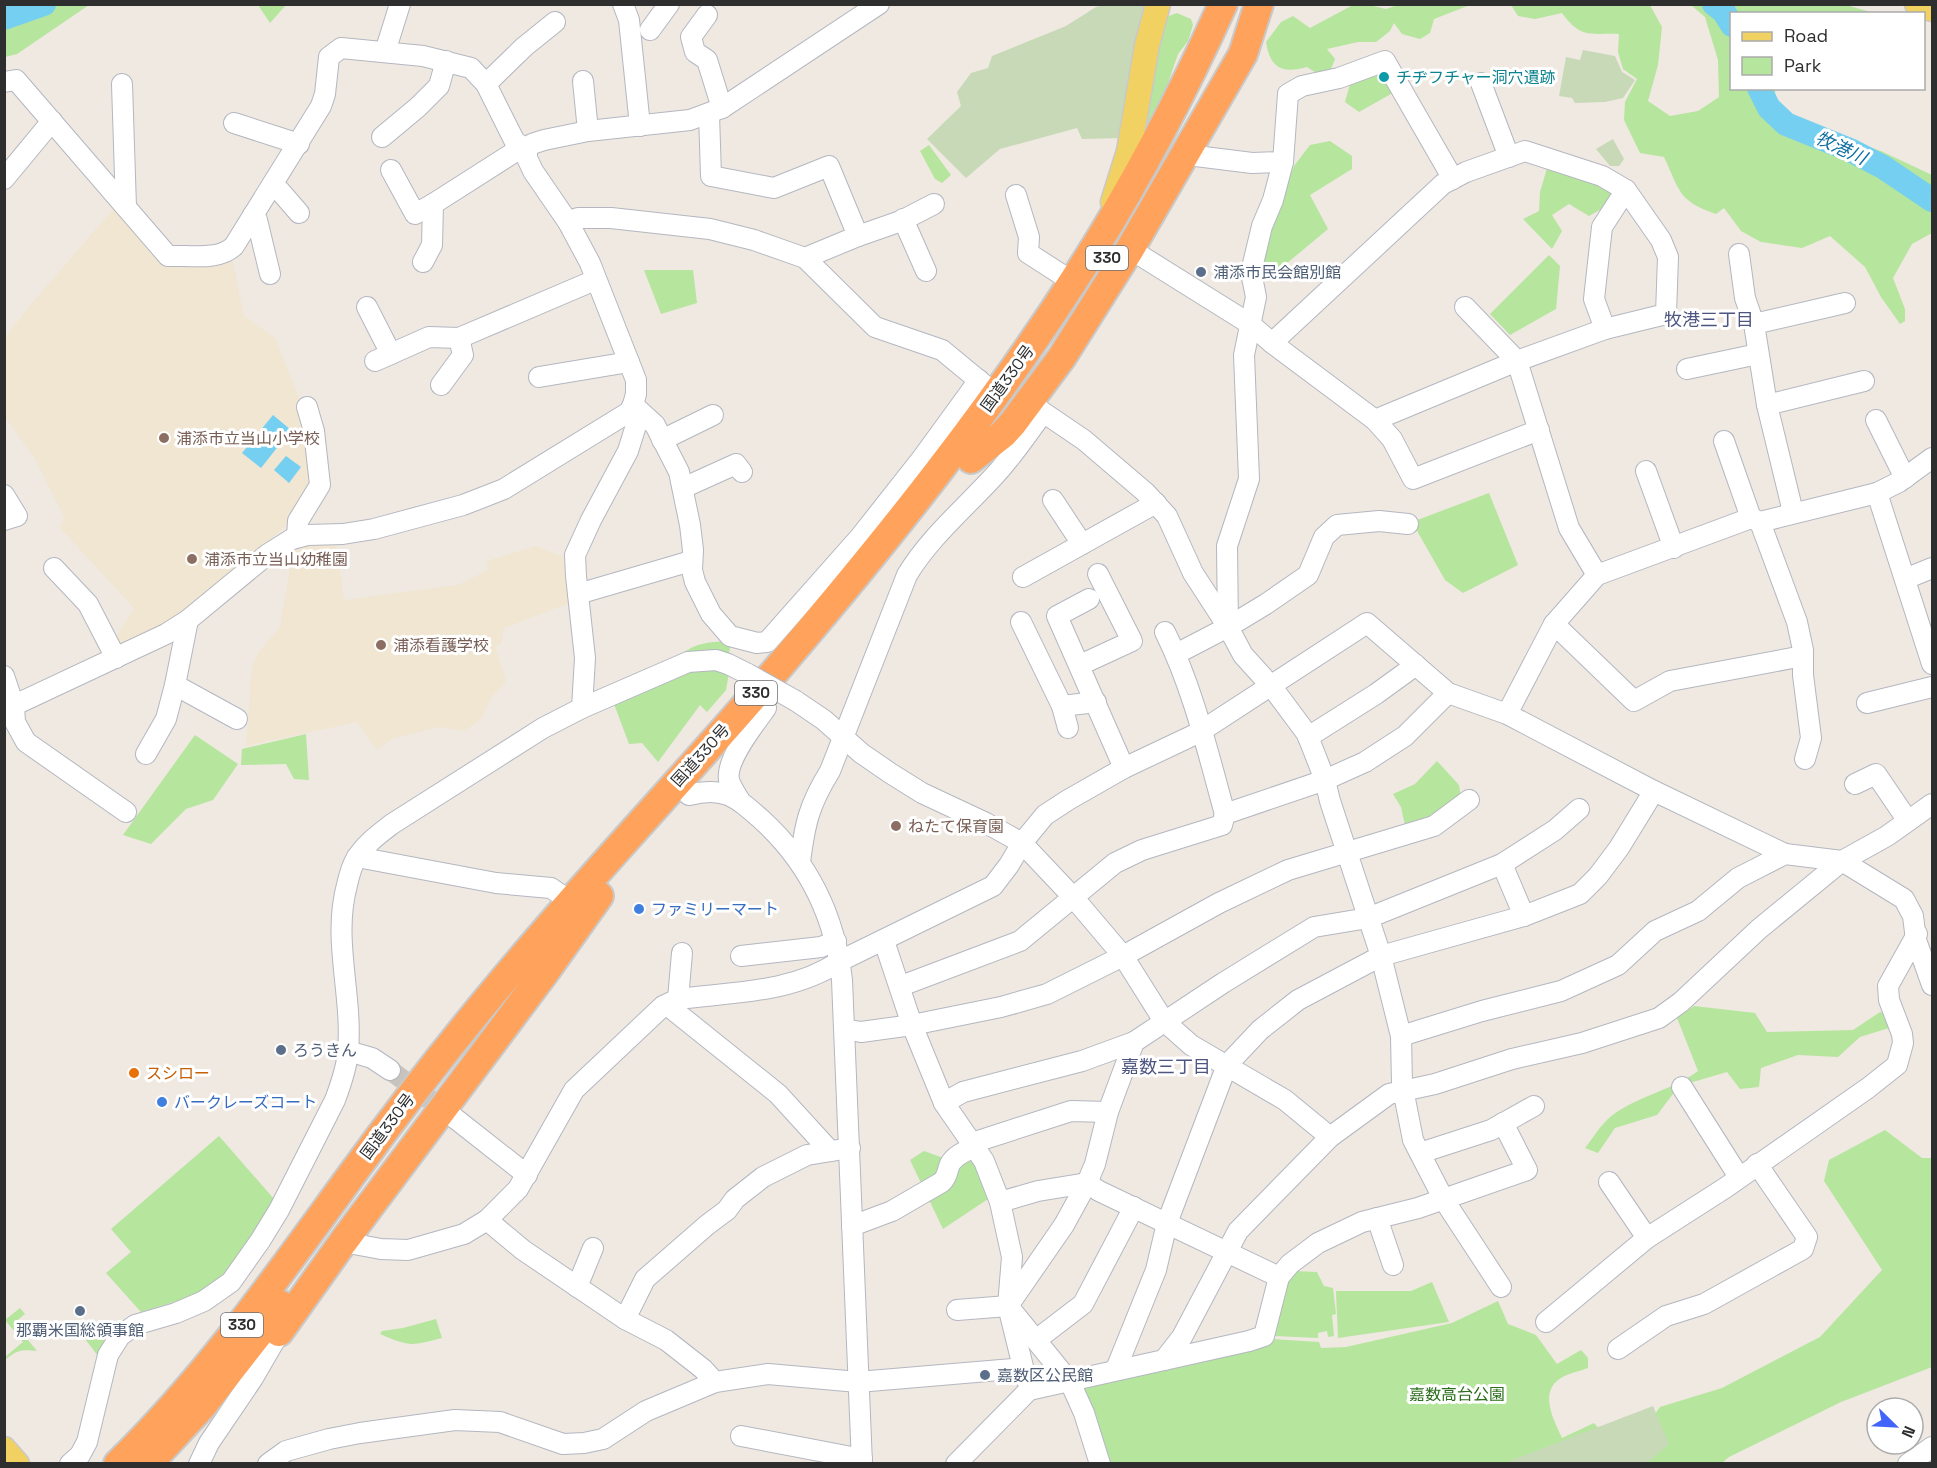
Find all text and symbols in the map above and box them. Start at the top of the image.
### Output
legend [1730,12,1925,90]
text: Road [1784,24,1828,47]
text: Park [1784,54,1822,77]
place label: チヂフチャー洞穴遺跡 [1396,67,1556,88]
marker: チヂフチャー洞穴遺跡 [1377,70,1391,84]
water label: 牧港川 [1812,126,1872,170]
road number: 330 [1086,246,1128,270]
place label: 浦添市民会館別館 [1213,262,1341,283]
marker: 浦添市民会館別館 [1194,265,1208,279]
district label: 牧港三丁目 [1664,308,1754,331]
street label: 国道330号 [976,341,1039,416]
place label: 浦添市立当山小学校 [176,428,320,449]
marker: 浦添市立当山小学校 [157,431,171,445]
place label: 浦添市立当山幼稚園 [204,549,348,570]
marker: 浦添市立当山幼稚園 [185,552,199,566]
place label: 浦添看護学校 [393,635,489,656]
marker: 浦添看護学校 [374,638,388,652]
road number: 330 [735,681,777,705]
street label: 国道330号 [667,719,734,791]
place label: ねたて保育園 [908,816,1004,837]
marker: ねたて保育園 [889,819,903,833]
place label: ファミリーマート [651,899,779,920]
marker: ファミリーマート [632,902,646,916]
place label: ろうきん [293,1040,357,1061]
marker: ろうきん [274,1043,288,1057]
district label: 嘉数三丁目 [1121,1055,1211,1078]
place label: スシロー [146,1063,210,1084]
marker: スシロー [127,1066,141,1080]
street label: 国道330号 [356,1089,419,1164]
place label: バークレーズコート [174,1092,317,1113]
marker: バークレーズコート [155,1095,169,1109]
marker: 那覇米国総領事館 [73,1304,87,1318]
road number: 330 [221,1313,263,1337]
place label: 那覇米国総領事館 [16,1320,144,1341]
place label: 嘉数区公民館 [997,1365,1093,1386]
marker: 嘉数区公民館 [978,1368,992,1382]
park label: 嘉数高台公園 [1409,1384,1505,1405]
north arrow [1865,1396,1925,1456]
text: N [1896,1423,1920,1441]

